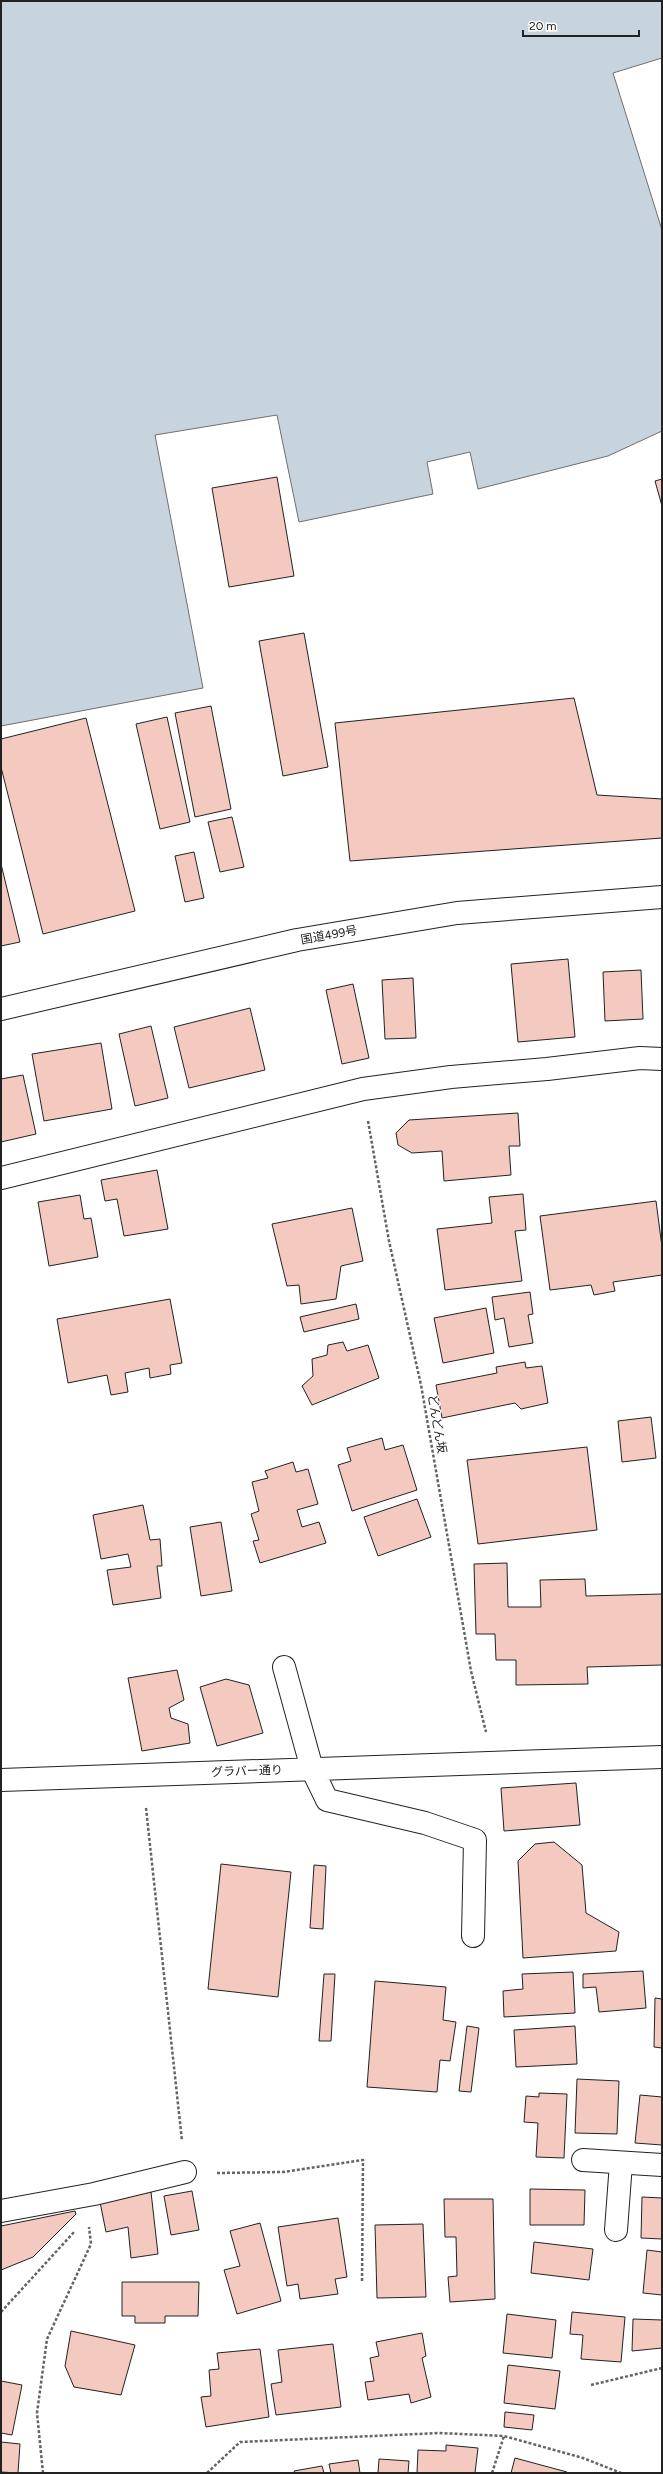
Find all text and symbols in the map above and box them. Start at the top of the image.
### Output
scale bar [523,12,639,38]
text: 20 m [529,19,557,33]
street label: 国道499号 [300,923,358,947]
street label: どんどん坂 [425,1393,449,1455]
street label: グラバー通り [211,1763,283,1779]

